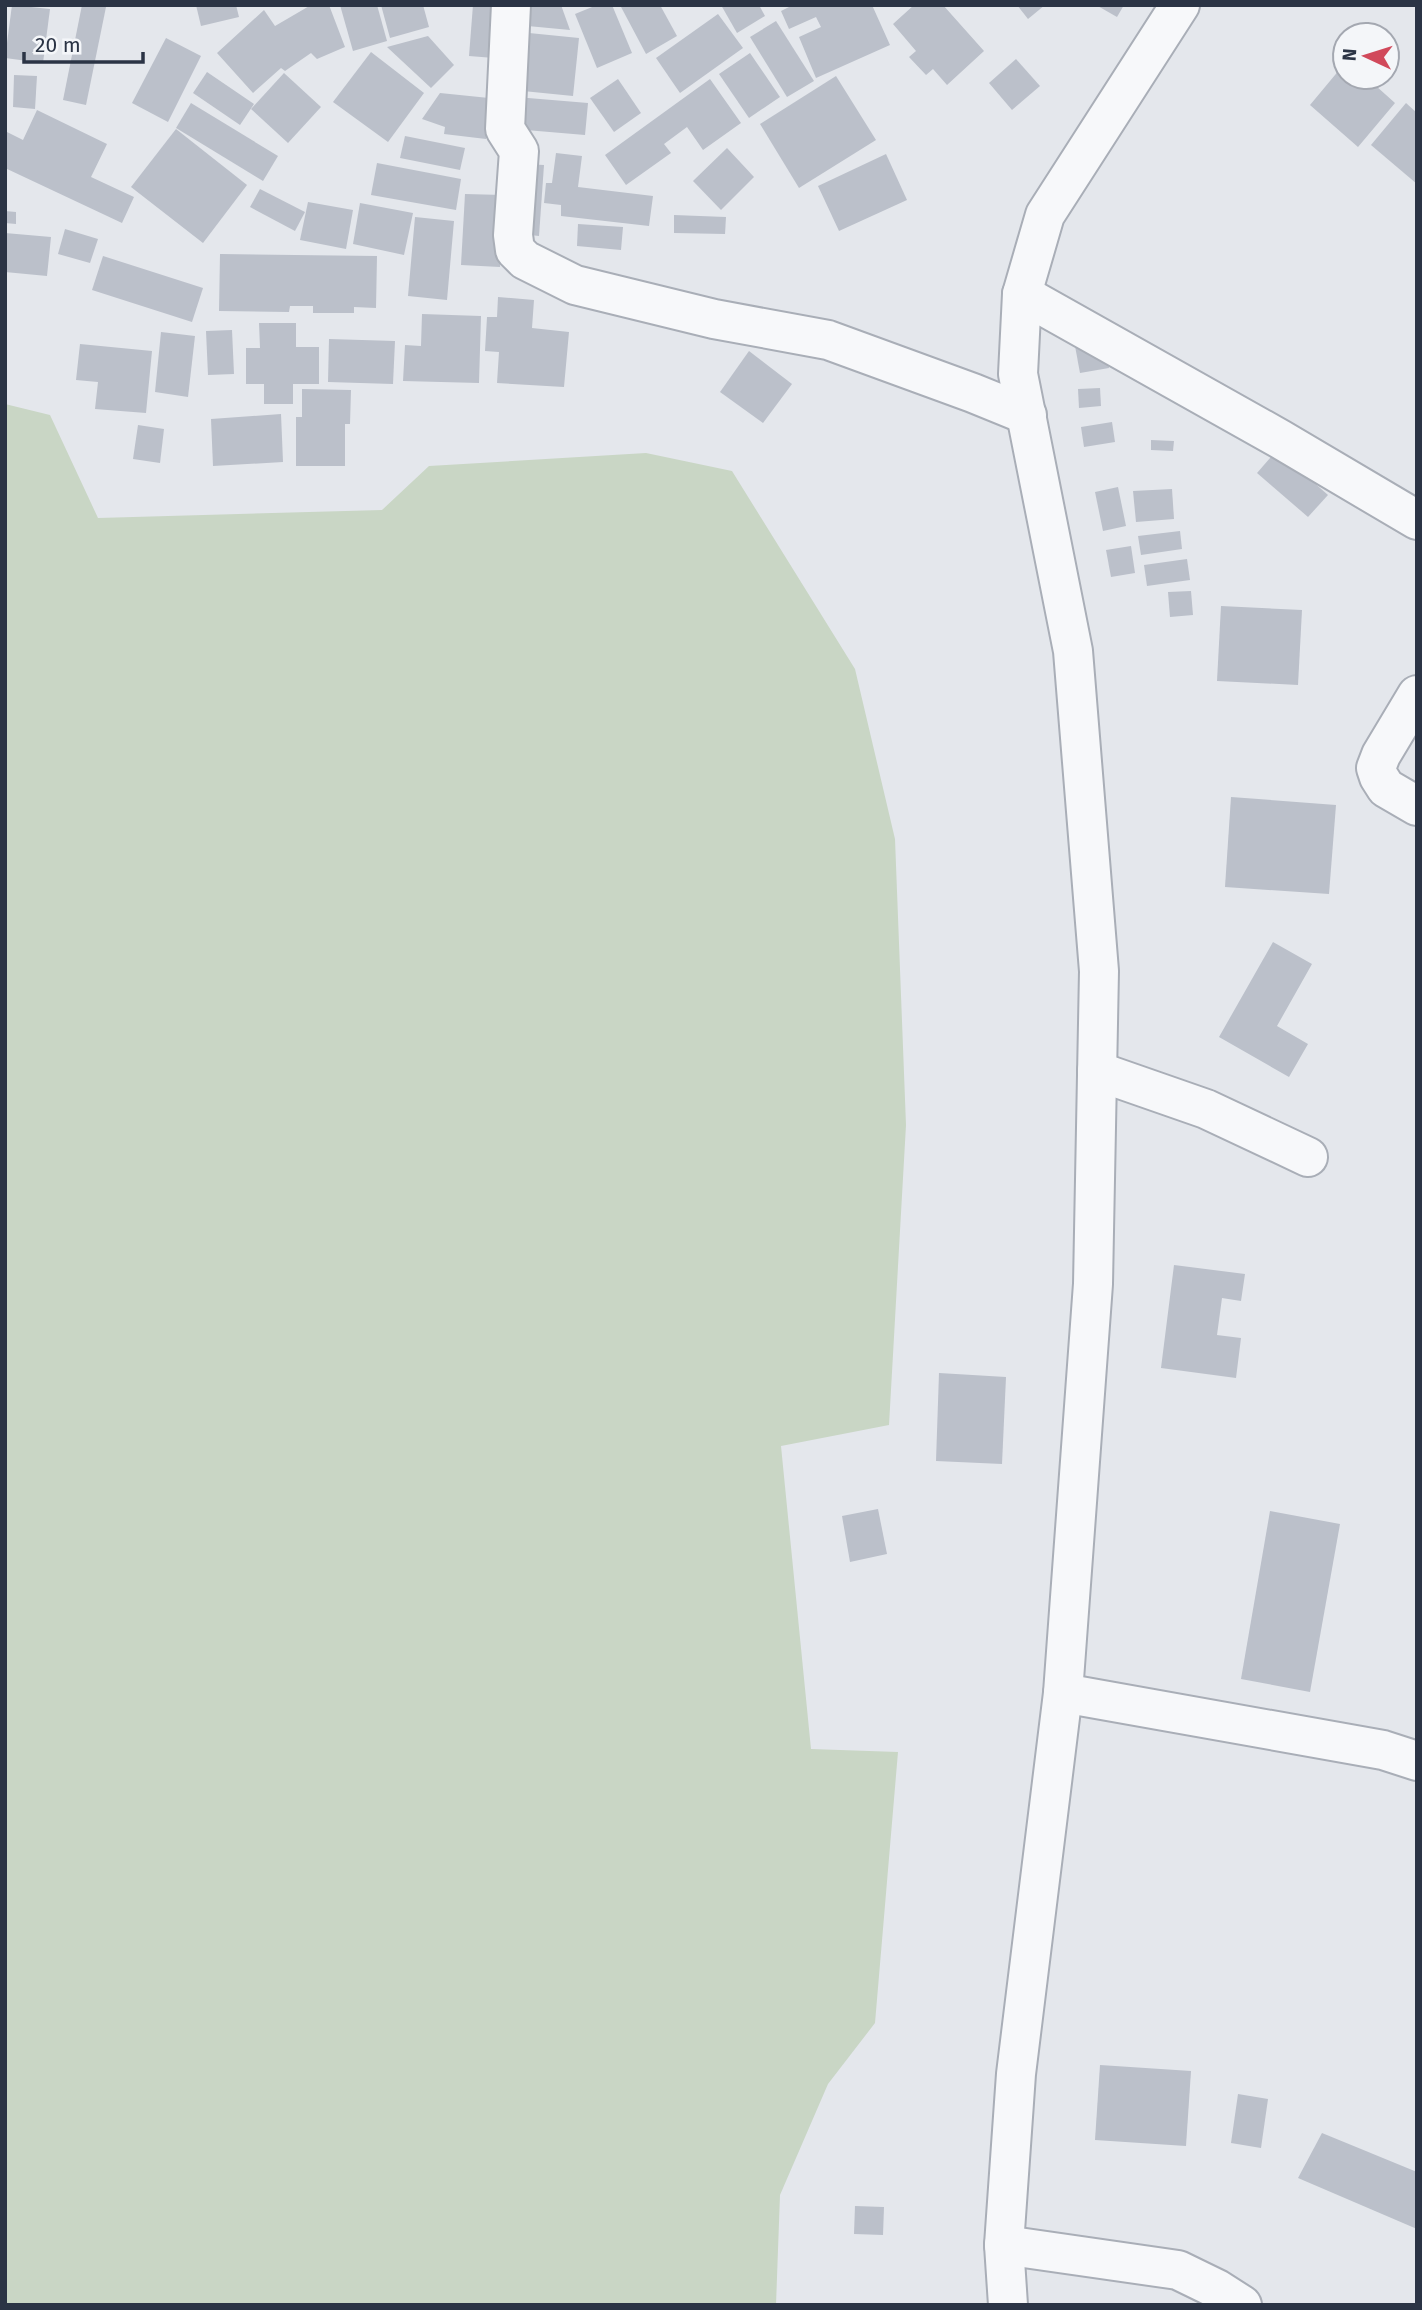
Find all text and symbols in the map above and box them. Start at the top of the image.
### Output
scale bar [24,21,144,65]
north arrow [1331,21,1401,91]
text: 20 m [35,32,81,58]
text: N [1338,48,1361,62]

